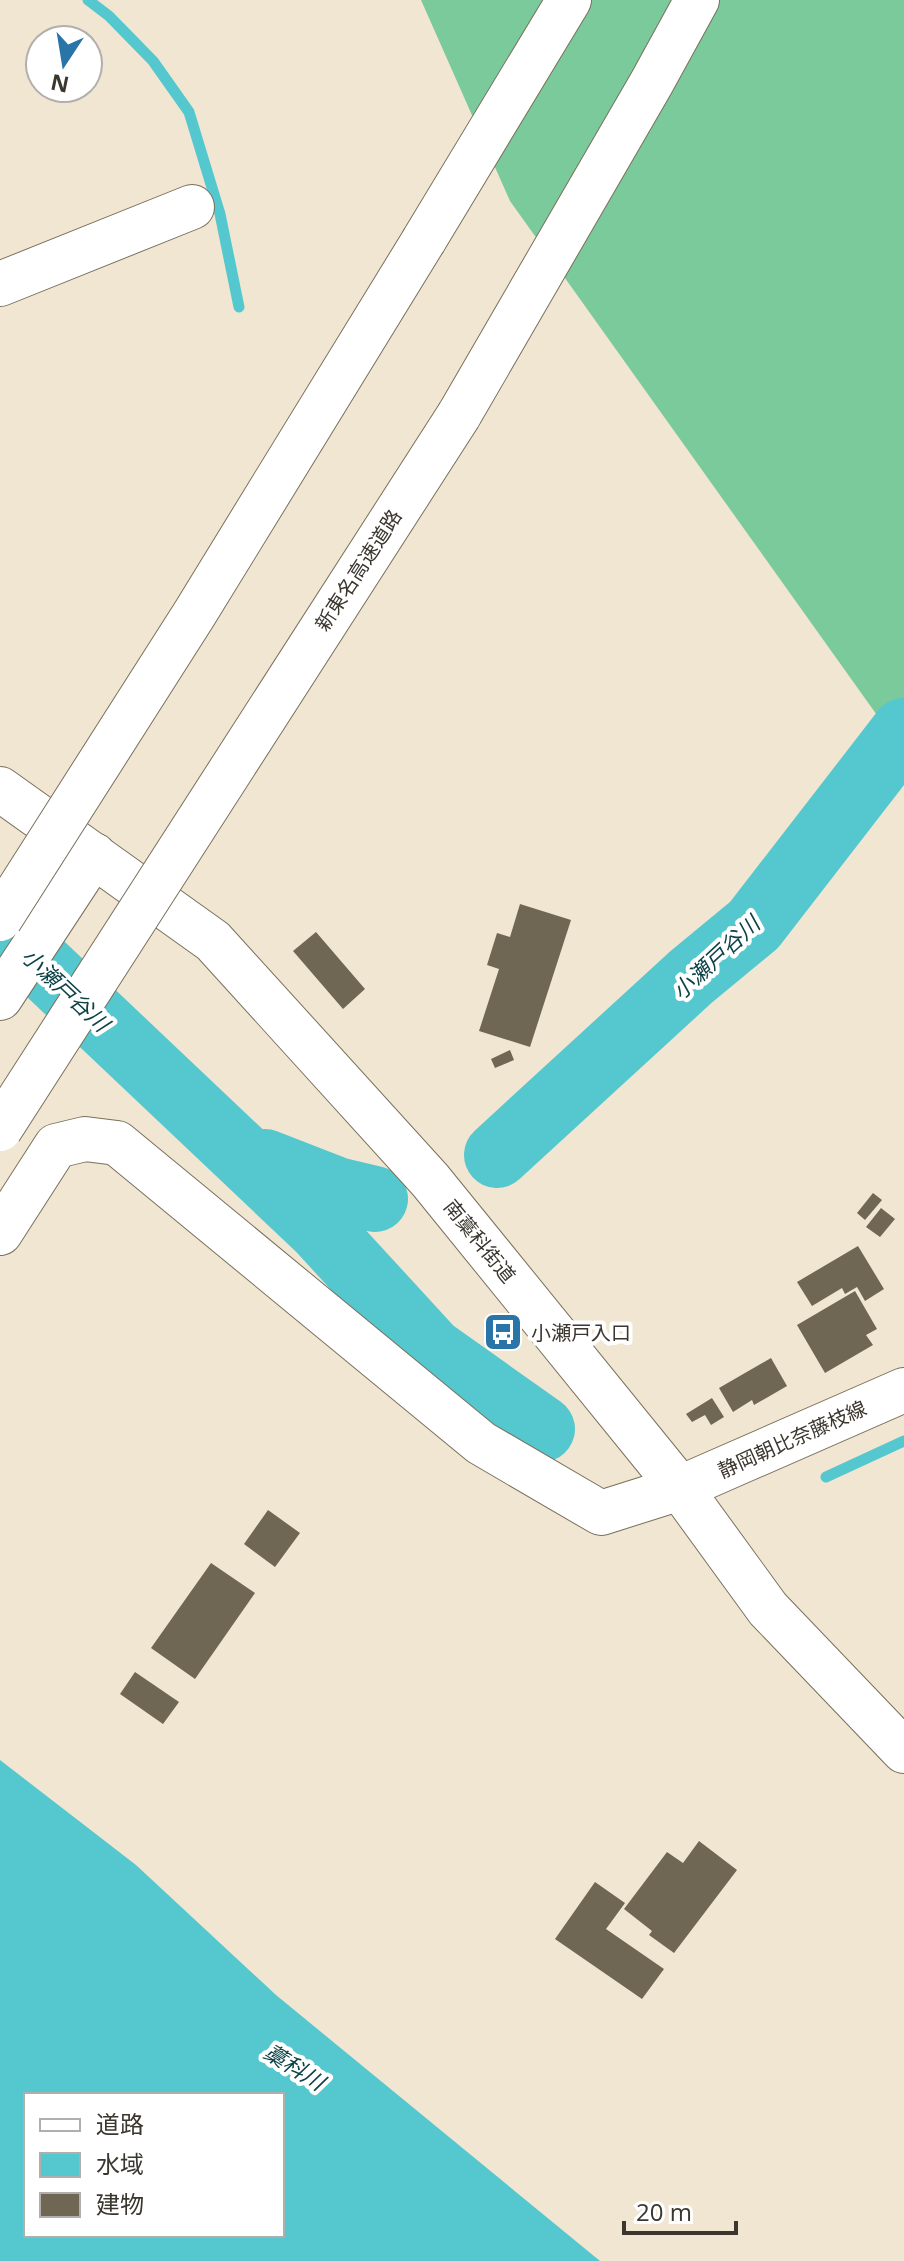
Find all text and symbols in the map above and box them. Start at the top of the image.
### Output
north arrow [24,24,104,104]
text: N [48,68,72,101]
street label: 新東名高速道路 [309,504,407,636]
water label: 小瀬戸谷川 [665,907,767,1005]
water label: 小瀬戸谷川 [16,941,118,1039]
street label: 南藁科街道 [438,1194,522,1288]
bus stop icon: 小瀬戸入口 [482,1311,524,1353]
place label: 小瀬戸入口 [531,1319,631,1346]
street label: 静岡朝比奈藤枝線 [713,1394,871,1484]
water label: 藁科川 [259,2036,333,2097]
legend [24,2093,284,2237]
text: 道路 [96,2107,144,2140]
text: 水域 [96,2147,144,2180]
scale bar [624,2185,736,2235]
text: 建物 [96,2187,144,2220]
text: 20 m [636,2195,692,2228]

